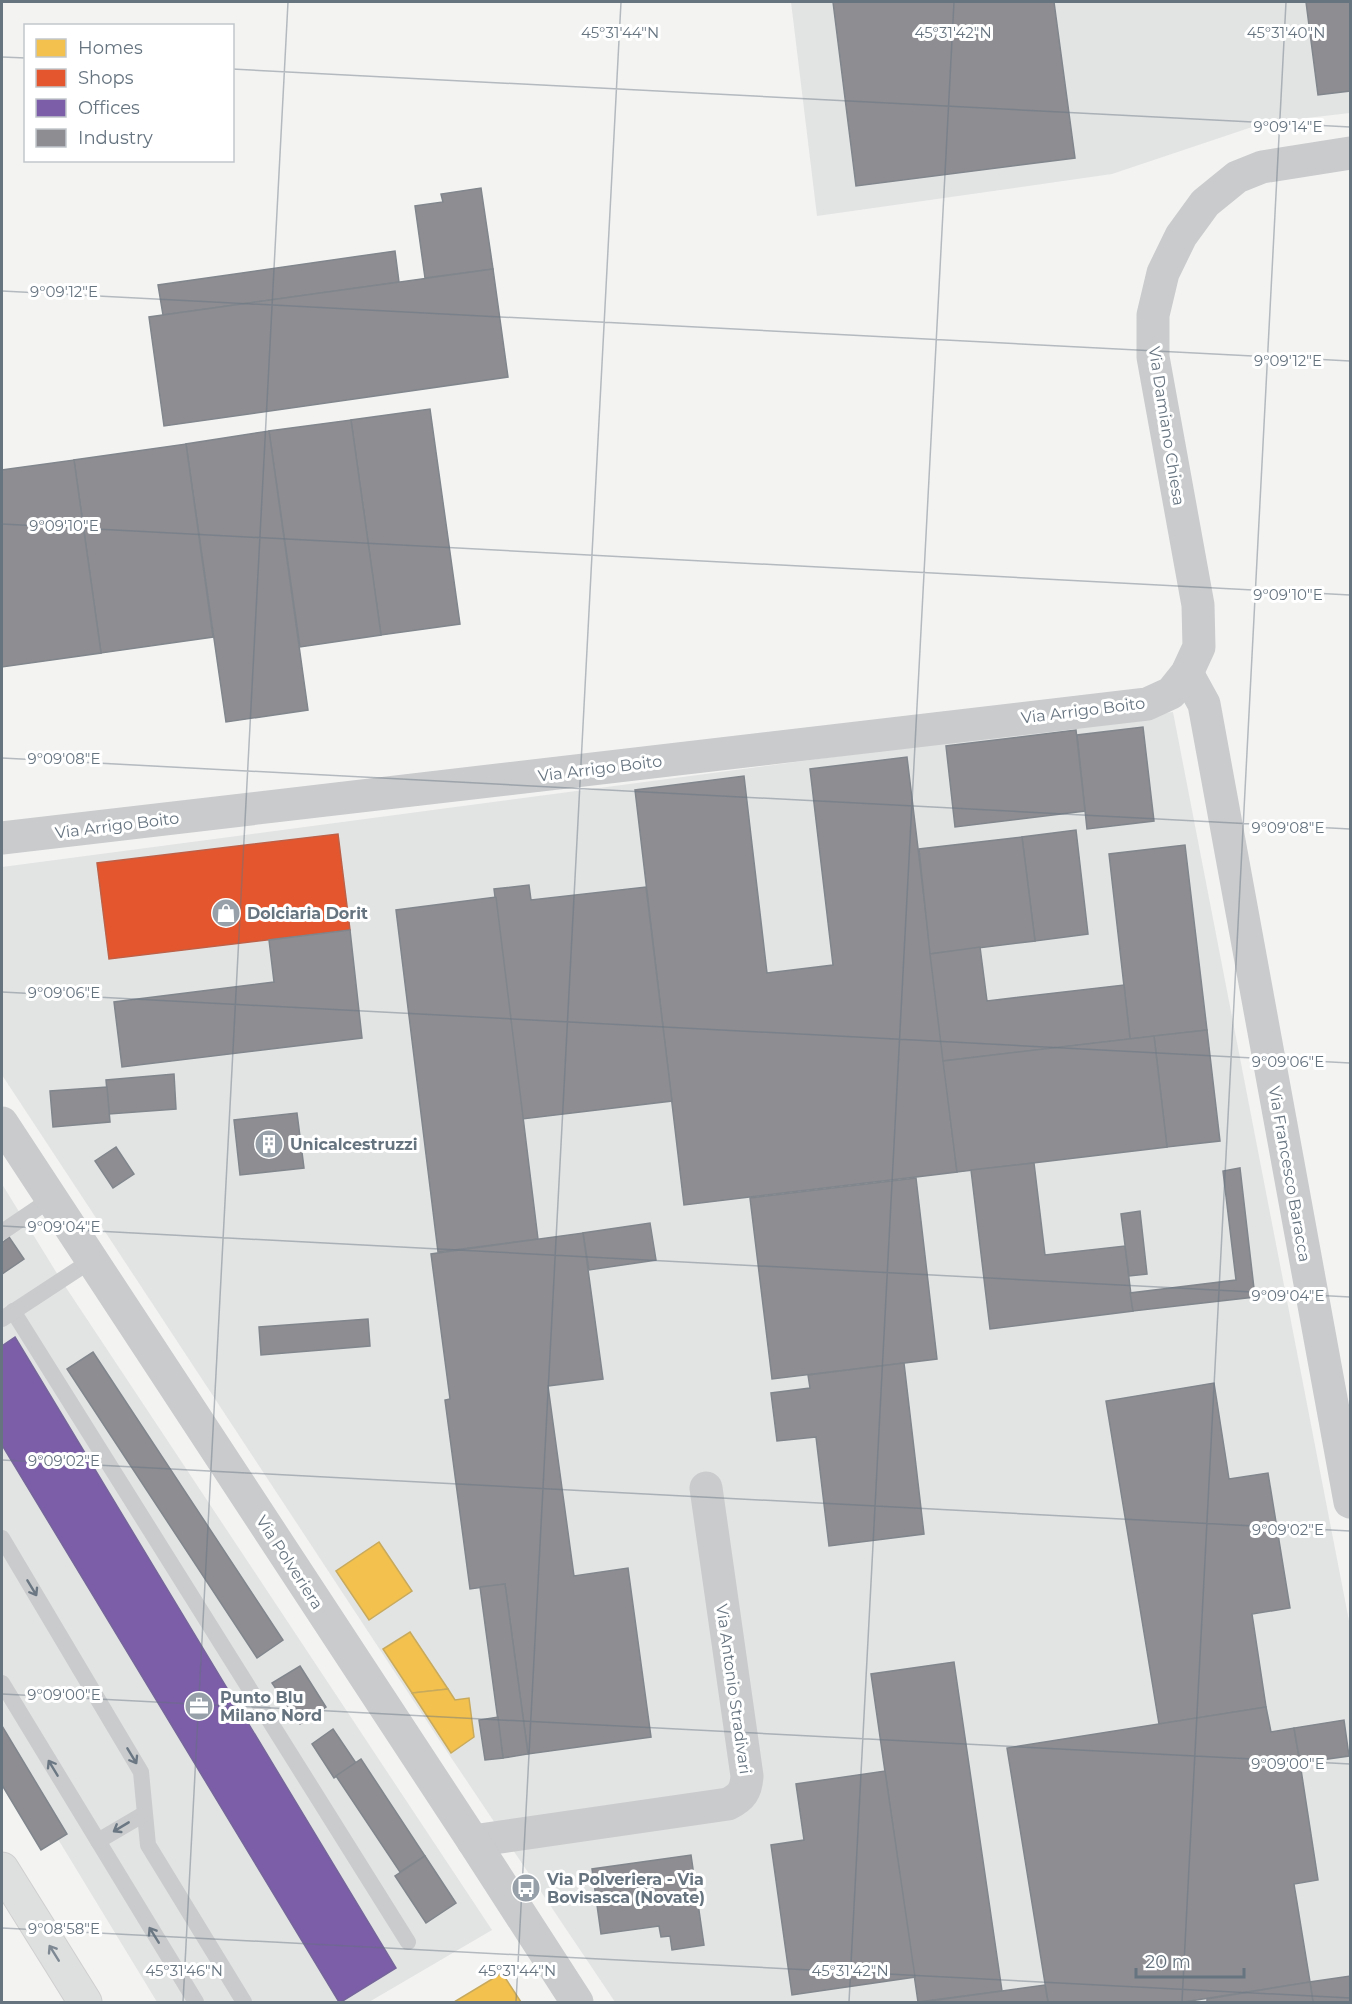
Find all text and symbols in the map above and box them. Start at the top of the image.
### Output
text: 45°31'44"N [581,23,659,42]
text: 45°31'42"N [914,23,992,42]
text: 45°31'40"N [1247,23,1325,42]
legend [24,24,234,162]
text: Homes [78,37,143,59]
text: Shops [78,67,134,89]
text: Offices [78,97,140,119]
text: 9°09'14"E [1254,117,1322,136]
text: Industry [78,127,153,149]
text: 9°09'12"E [30,282,98,301]
street label: Via Damiano Chiesa [1145,345,1188,507]
text: 9°09'12"E [1254,351,1322,370]
text: 9°09'10"E [29,516,99,535]
text: 9°09'10"E [1253,585,1323,604]
street label: Via Arrigo Boito [1020,693,1146,728]
text: 9°09'08"E [28,749,100,768]
street label: Via Arrigo Boito [537,751,663,786]
street label: Via Arrigo Boito [54,808,180,843]
text: 9°09'08"E [1252,818,1324,837]
shop icon: Dolciaria Dorit [210,897,242,929]
place label: Dolciaria Dorit [247,904,368,923]
text: 9°09'06"E [28,983,100,1002]
text: 9°09'06"E [1252,1052,1324,1071]
street label: Via Francesco Baracca [1265,1085,1314,1264]
building icon: Unicalcestruzzi [253,1128,285,1160]
place label: Unicalcestruzzi [290,1135,418,1154]
text: 9°09'04"E [28,1217,100,1236]
text: 9°09'04"E [1252,1286,1324,1305]
text: 9°09'02"E [28,1451,100,1470]
street label: Via Polveriera [252,1512,327,1613]
text: 9°09'02"E [1252,1520,1324,1539]
one-way arrow [26,1579,38,1596]
street label: Via Antonio Stradivari [712,1603,755,1775]
text: 9°09'00"E [27,1685,101,1704]
place label: Punto Blu Milano Nord [220,1688,322,1725]
office icon: Punto Blu Milano Nord [183,1690,215,1722]
one-way arrow [126,1747,138,1764]
text: 9°09'00"E [1251,1754,1325,1773]
one-way arrow [47,1760,59,1777]
one-way arrow [113,1822,130,1834]
place label: Via Polveriera - Via Bovisasca (Novate) [546,1870,705,1907]
bus stop icon: Via Polveriera - Via Bovisasca (Novate) [510,1872,542,1904]
text: 9°08'58"E [28,1919,100,1938]
one-way arrow [148,1927,160,1944]
scale bar [1136,1941,1244,1979]
one-way arrow [47,1945,59,1962]
text: 20 m [1145,1951,1191,1973]
text: 45°31'46"N [145,1961,223,1980]
text: 45°31'44"N [478,1961,556,1980]
text: 45°31'42"N [811,1961,889,1980]

